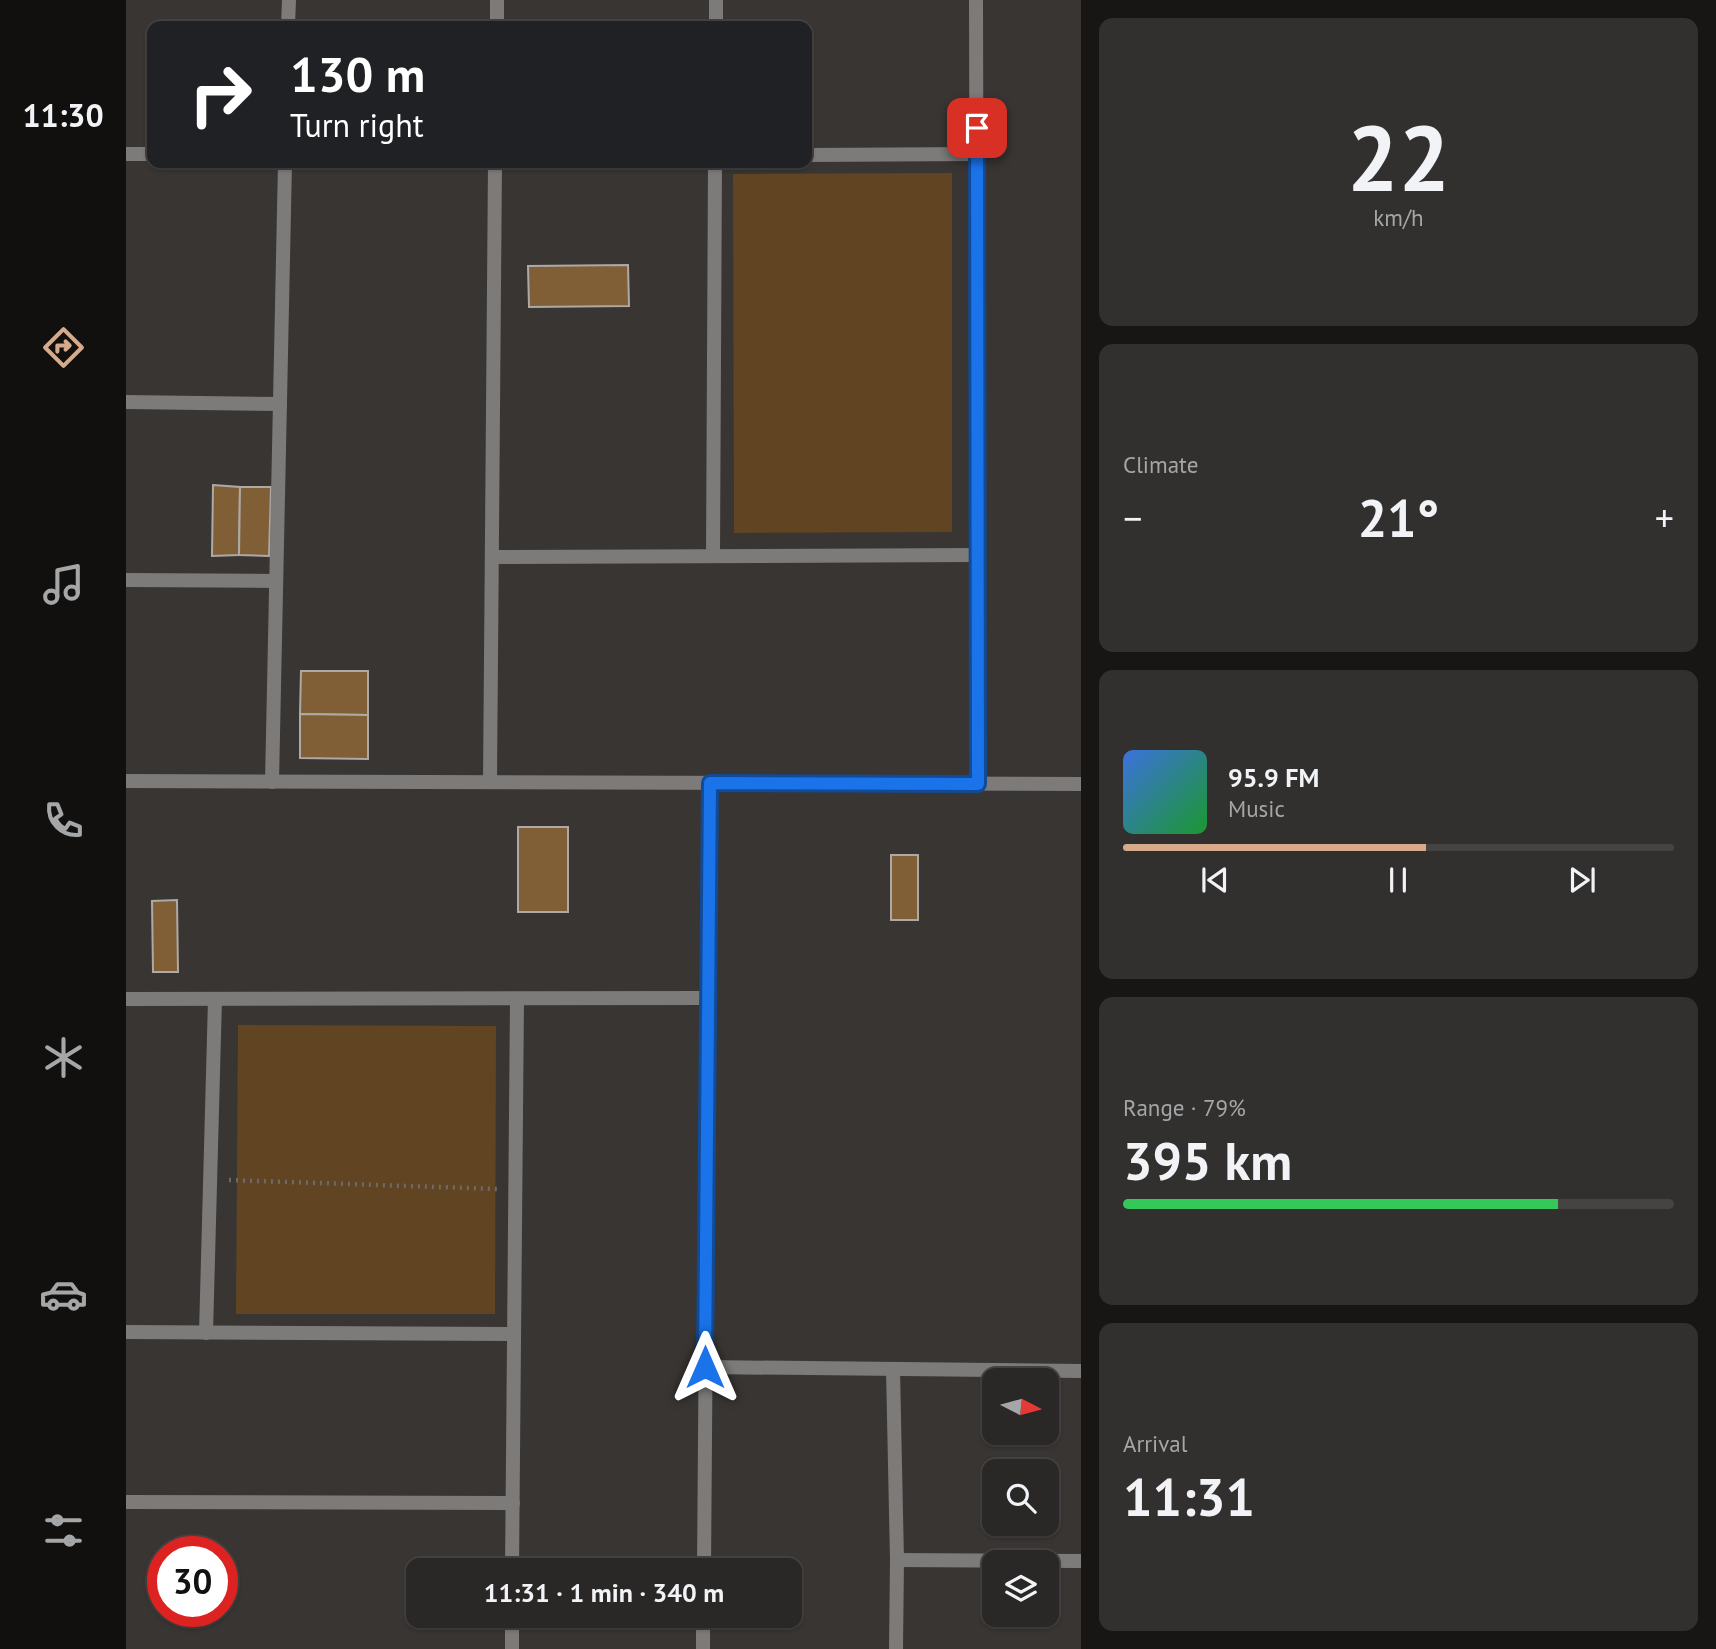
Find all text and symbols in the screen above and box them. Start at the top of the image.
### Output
text: 130 m [290,42,425,106]
icon: right [175,49,266,140]
text: 11:30 [22,94,104,136]
pin [947,98,1007,158]
text: 22 [1347,98,1450,216]
text: Turn right [290,104,424,146]
icon: arrive [958,109,996,147]
text: km/h [1373,203,1424,232]
icon: directions [39,323,88,372]
text: Climate [1123,450,1198,479]
text: 21° [1358,484,1439,551]
text: − [1123,493,1142,542]
text: + [1655,493,1674,542]
icon: music [39,560,88,609]
text: 95.9 FM [1228,761,1319,794]
text: Music [1228,794,1285,823]
icon: phone [39,796,88,845]
icon: previous [1196,861,1234,899]
icon: pause [1379,861,1417,899]
icon: next [1563,861,1601,899]
icon: climate [39,1033,88,1082]
text: Range · 79% [1123,1093,1246,1122]
text: 395 km [1123,1127,1292,1194]
icon: car [39,1270,88,1319]
position arrow [668,1330,742,1404]
north arrow [982,1368,1059,1446]
map controls [982,1368,1059,1627]
text: Arrival [1123,1429,1187,1458]
button: search [982,1459,1059,1536]
text: 11:31 [1123,1463,1255,1530]
icon: filters [39,1506,88,1555]
speed limit sign: 30 [147,1536,238,1627]
button: layers [982,1550,1059,1627]
text: 11:31 · 1 min · 340 m [484,1576,724,1609]

